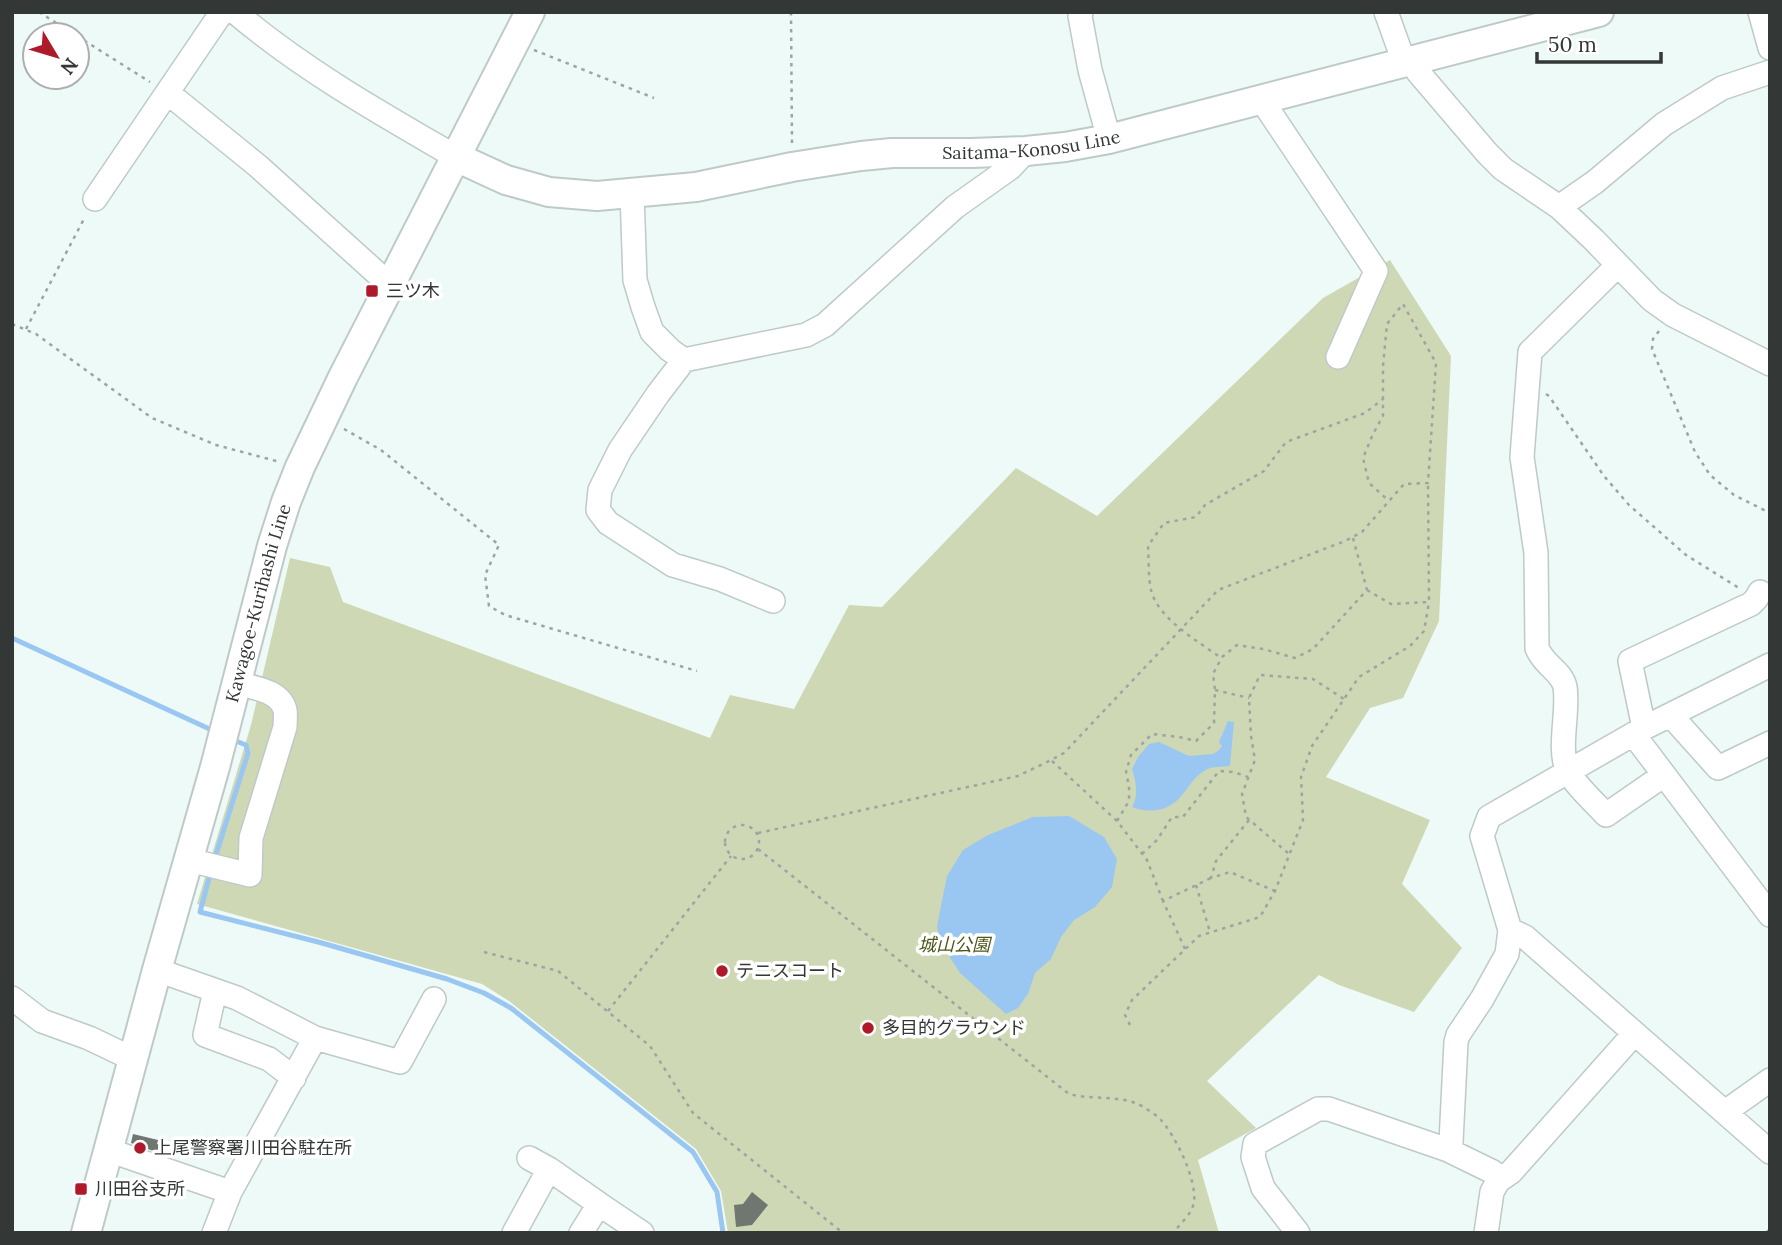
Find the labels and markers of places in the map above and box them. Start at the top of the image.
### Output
place label: 三ツ木 [386,279,440,302]
marker: 三ツ木 [364,283,380,299]
place label: テニスコート [736,959,844,982]
marker: テニスコート [714,963,730,979]
place label: 多目的グラウンド [882,1016,1026,1039]
marker: 多目的グラウンド [860,1020,876,1036]
place label: 上尾警察署川田谷駐在所 [154,1136,352,1159]
marker: 上尾警察署川田谷駐在所 [132,1140,148,1156]
place label: 川田谷支所 [95,1177,185,1200]
marker: 川田谷支所 [73,1181,89,1197]

